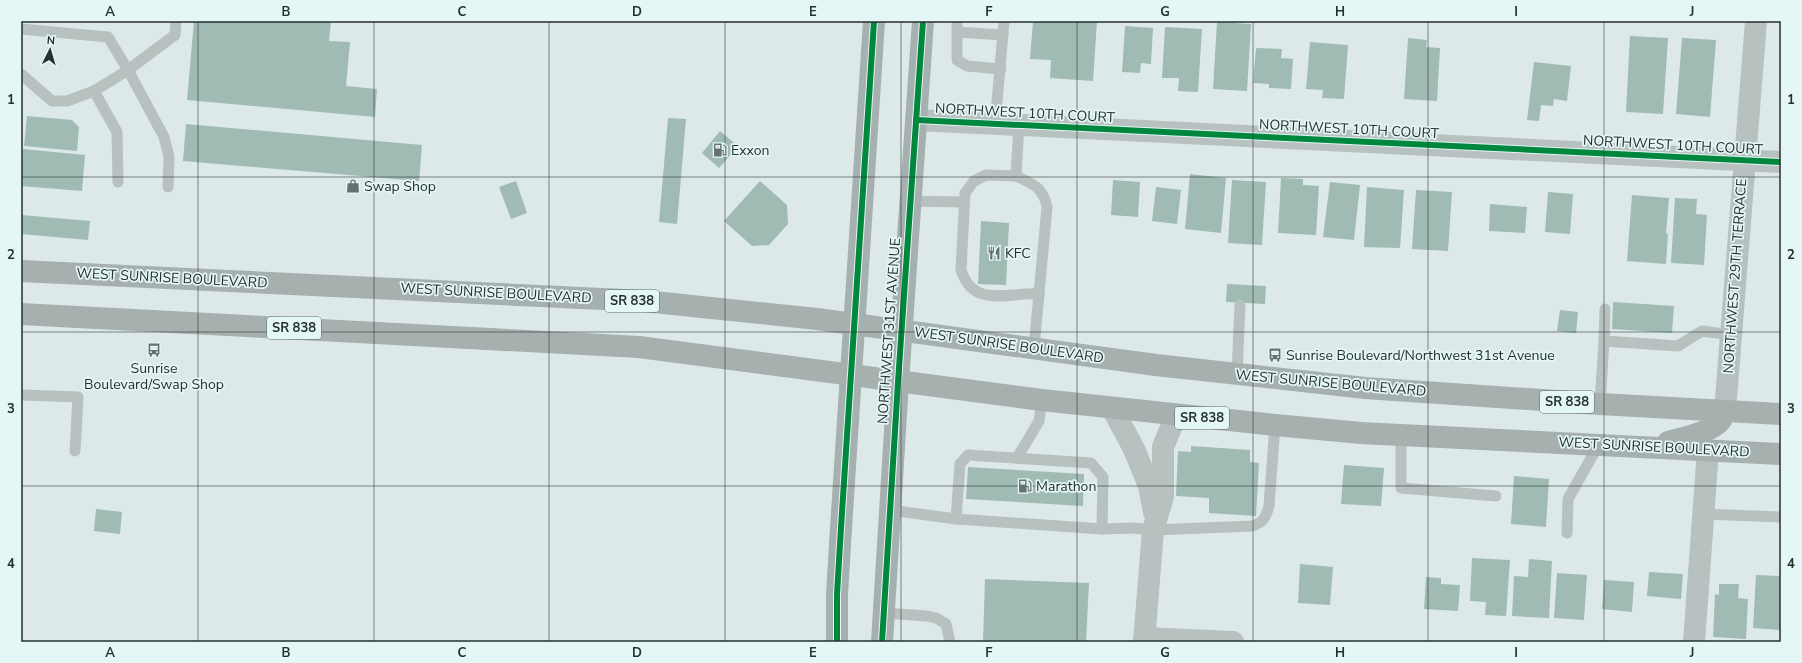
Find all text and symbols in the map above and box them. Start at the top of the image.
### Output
text: A [105,3,115,21]
text: B [282,3,291,21]
text: C [458,3,467,21]
text: D [632,3,642,21]
text: E [809,3,817,21]
text: F [985,3,993,21]
text: G [1160,3,1170,21]
text: H [1335,3,1345,21]
text: I [1514,3,1518,21]
text: J [1689,3,1694,21]
north arrow [30,30,70,70]
text: N [46,33,56,48]
text: 1 [7,91,15,109]
text: 1 [1787,91,1795,109]
street label: NORTHWEST 10TH COURT [935,99,1116,127]
street label: NORTHWEST 10TH COURT [1259,115,1440,143]
street label: NORTHWEST 10TH COURT [1583,131,1764,159]
place label: Exxon [731,141,769,160]
fuel station icon: Exxon [712,142,728,158]
place label: Swap Shop [364,177,436,196]
shop icon: Swap Shop [345,178,361,194]
street label: NORTHWEST 29TH TERRACE [1719,178,1751,374]
street label: NORTHWEST 31ST AVENUE [873,237,905,425]
place label: KFC [1005,244,1031,263]
restaurant icon: KFC [986,245,1002,261]
text: 2 [7,246,15,264]
text: 2 [1787,246,1795,264]
street label: WEST SUNRISE BOULEVARD [76,264,268,292]
street label: WEST SUNRISE BOULEVARD [400,279,592,307]
road number: SR 838 [605,290,659,312]
road number: SR 838 [267,317,321,339]
street label: WEST SUNRISE BOULEVARD [913,322,1105,368]
bus stop icon: Sunrise Boulevard/Swap Shop [146,342,162,358]
place label: Sunrise Boulevard/Northwest 31st Avenue [1286,346,1555,365]
bus stop icon: Sunrise Boulevard/Northwest 31st Avenue [1267,347,1283,363]
place label: Sunrise Boulevard/Swap Shop [84,359,224,394]
street label: WEST SUNRISE BOULEVARD [1235,365,1427,401]
road number: SR 838 [1540,391,1594,413]
text: 3 [7,400,15,418]
text: 3 [1787,400,1795,418]
road number: SR 838 [1175,407,1229,429]
street label: WEST SUNRISE BOULEVARD [1558,433,1750,461]
place label: Marathon [1036,477,1096,496]
fuel station icon: Marathon [1017,478,1033,494]
text: 4 [7,555,15,573]
text: 4 [1787,555,1795,573]
text: A [105,644,115,662]
text: B [282,644,291,662]
text: C [458,644,467,662]
text: D [632,644,642,662]
text: E [809,644,817,662]
text: F [985,644,993,662]
text: G [1160,644,1170,662]
text: H [1335,644,1345,662]
text: I [1514,644,1518,662]
text: J [1689,644,1694,662]

